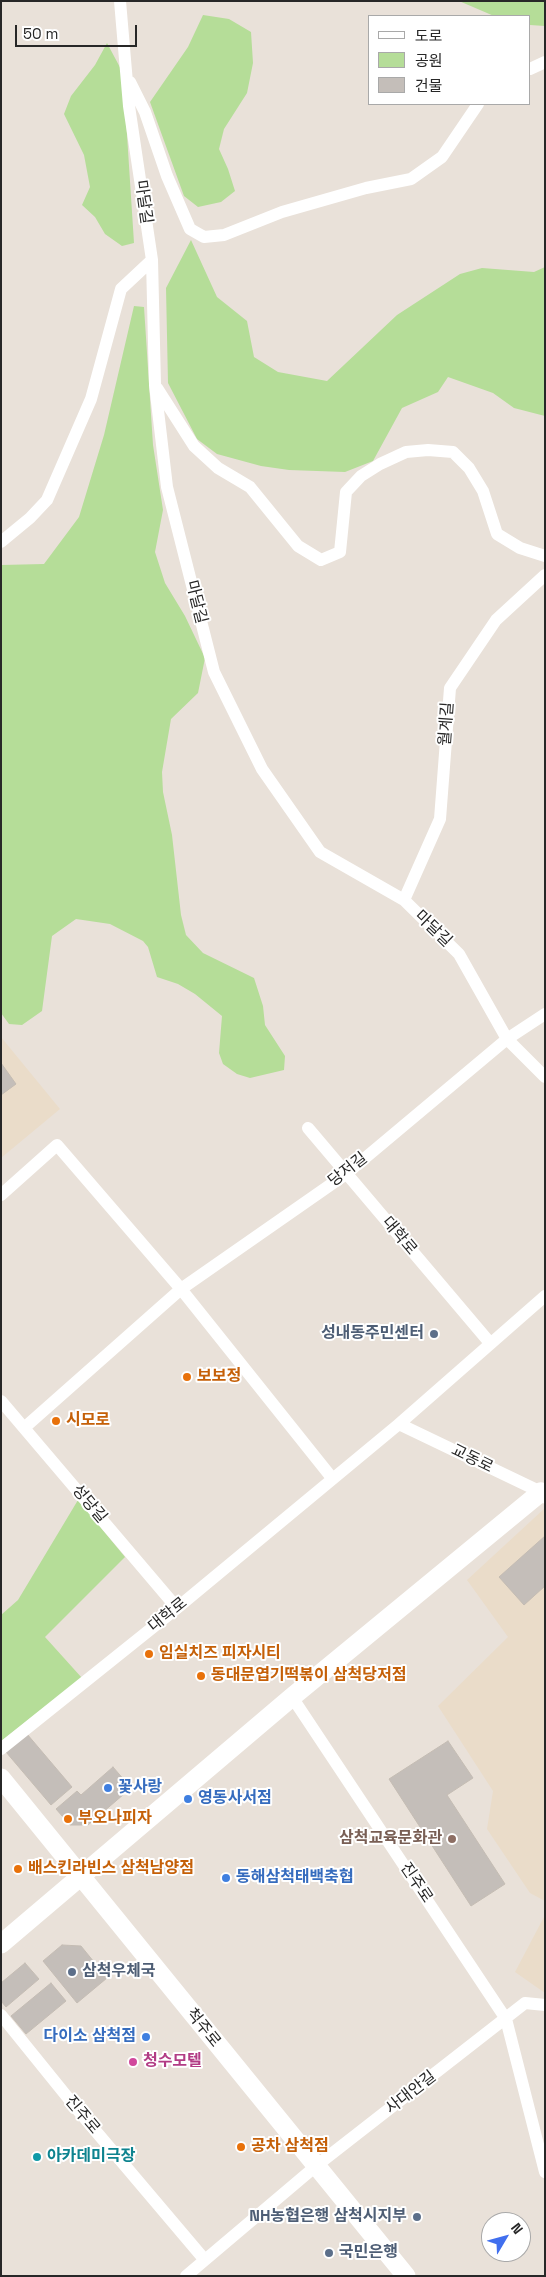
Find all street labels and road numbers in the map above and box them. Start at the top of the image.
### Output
street label: 마달길 [130,179,156,225]
street label: 마달길 [181,578,211,626]
street label: 월계길 [436,701,458,747]
street label: 마달길 [410,907,456,951]
street label: 당저길 [325,1149,371,1191]
street label: 대학로 [377,1213,421,1259]
street label: 교동로 [448,1441,496,1477]
street label: 성당길 [67,1481,111,1527]
street label: 대학로 [145,1594,191,1636]
street label: 진주로 [396,1859,436,1907]
street label: 척주로 [182,2005,224,2051]
street label: 사대안길 [382,2067,440,2119]
street label: 진주로 [60,2092,104,2138]

